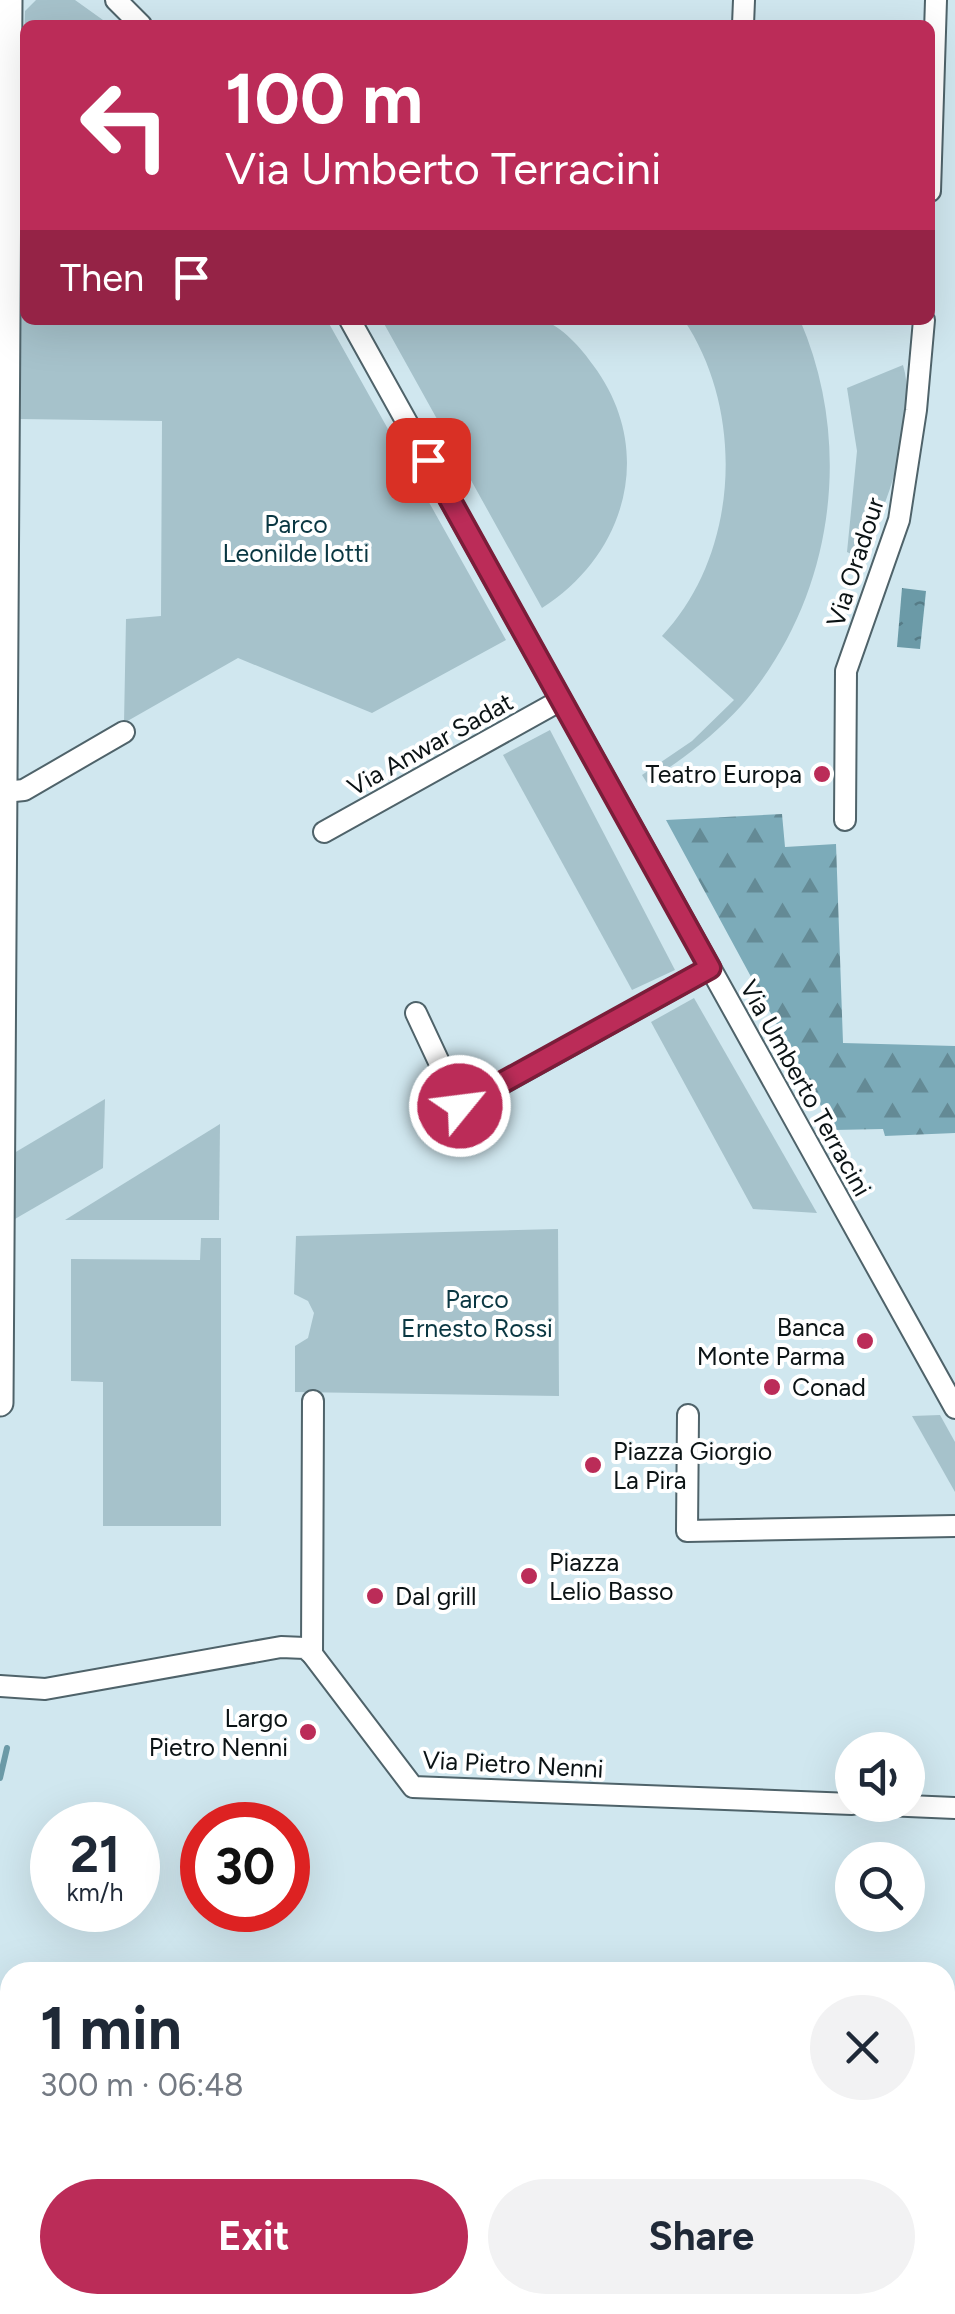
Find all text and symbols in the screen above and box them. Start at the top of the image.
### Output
text: 100 m [225,56,423,141]
icon: left [60,60,190,190]
text: Via Umberto Terracini [225,141,661,195]
icon: arrive [164,250,219,305]
text: Then [60,255,144,301]
pin [386,418,471,503]
icon: arrive [401,433,456,488]
street label: Via Oradour [820,493,890,630]
park label: Parco Leonilde Iotti [223,509,369,568]
street label: Via Anwar Sadat [342,686,518,802]
place label: Teatro Europa [646,759,802,789]
marker: Teatro Europa [811,763,833,785]
street label: Via Umberto Terracini [734,975,878,1201]
position arrow [408,1054,512,1158]
park label: Parco Ernesto Rossi [401,1284,553,1343]
place label: Banca Monte Parma [697,1312,845,1371]
marker: Banca Monte Parma [854,1330,876,1352]
place label: Conad [792,1372,866,1402]
marker: Conad [761,1376,783,1398]
place label: Piazza Giorgio La Pira [613,1436,772,1495]
marker: Piazza Giorgio La Pira [582,1454,604,1476]
place label: Piazza Lelio Basso [549,1547,673,1606]
marker: Piazza Lelio Basso [518,1565,540,1587]
place label: Dal grill [395,1581,477,1611]
marker: Dal grill [364,1585,386,1607]
place label: Largo Pietro Nenni [149,1703,288,1762]
marker: Largo Pietro Nenni [297,1721,319,1743]
map controls [835,1732,925,1932]
button: sound [835,1732,925,1822]
street label: Via Pietro Nenni [422,1744,604,1784]
speed limit sign: 30 [180,1802,310,1932]
text: 21 [70,1824,120,1885]
button: search [835,1842,925,1932]
text: km/h [66,1877,124,1907]
text: 1 min [40,1992,182,2064]
button: close [810,1995,915,2100]
text: 300 m · 06:48 [40,2066,244,2104]
button: Exit [40,2179,468,2294]
button: Share [488,2179,915,2294]

